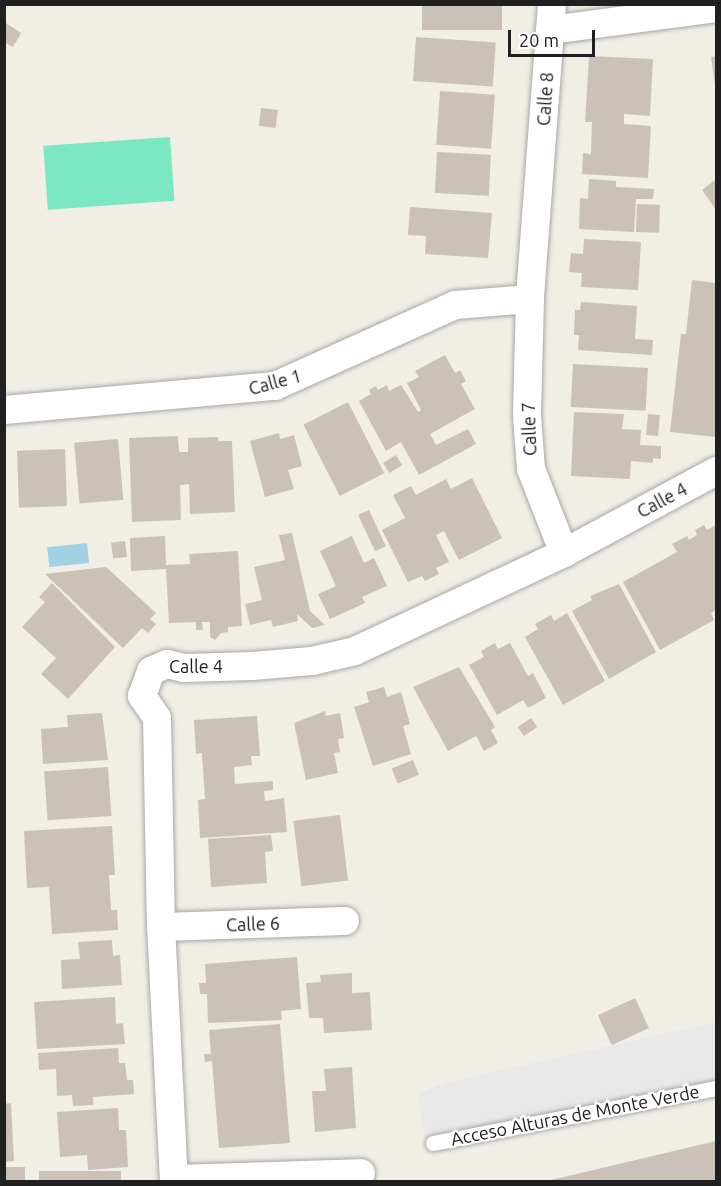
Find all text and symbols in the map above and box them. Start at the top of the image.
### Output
scale bar [511,18,598,56]
text: 20 m [519,30,559,50]
street label: Calle 8 [532,71,558,127]
street label: Calle 1 [246,365,304,399]
street label: Calle 7 [517,402,541,456]
street label: Calle 4 [633,478,691,522]
street label: Calle 4 [169,655,223,677]
street label: Calle 6 [226,912,280,936]
street label: Acceso Alturas de Monte Verde [449,1080,701,1150]

